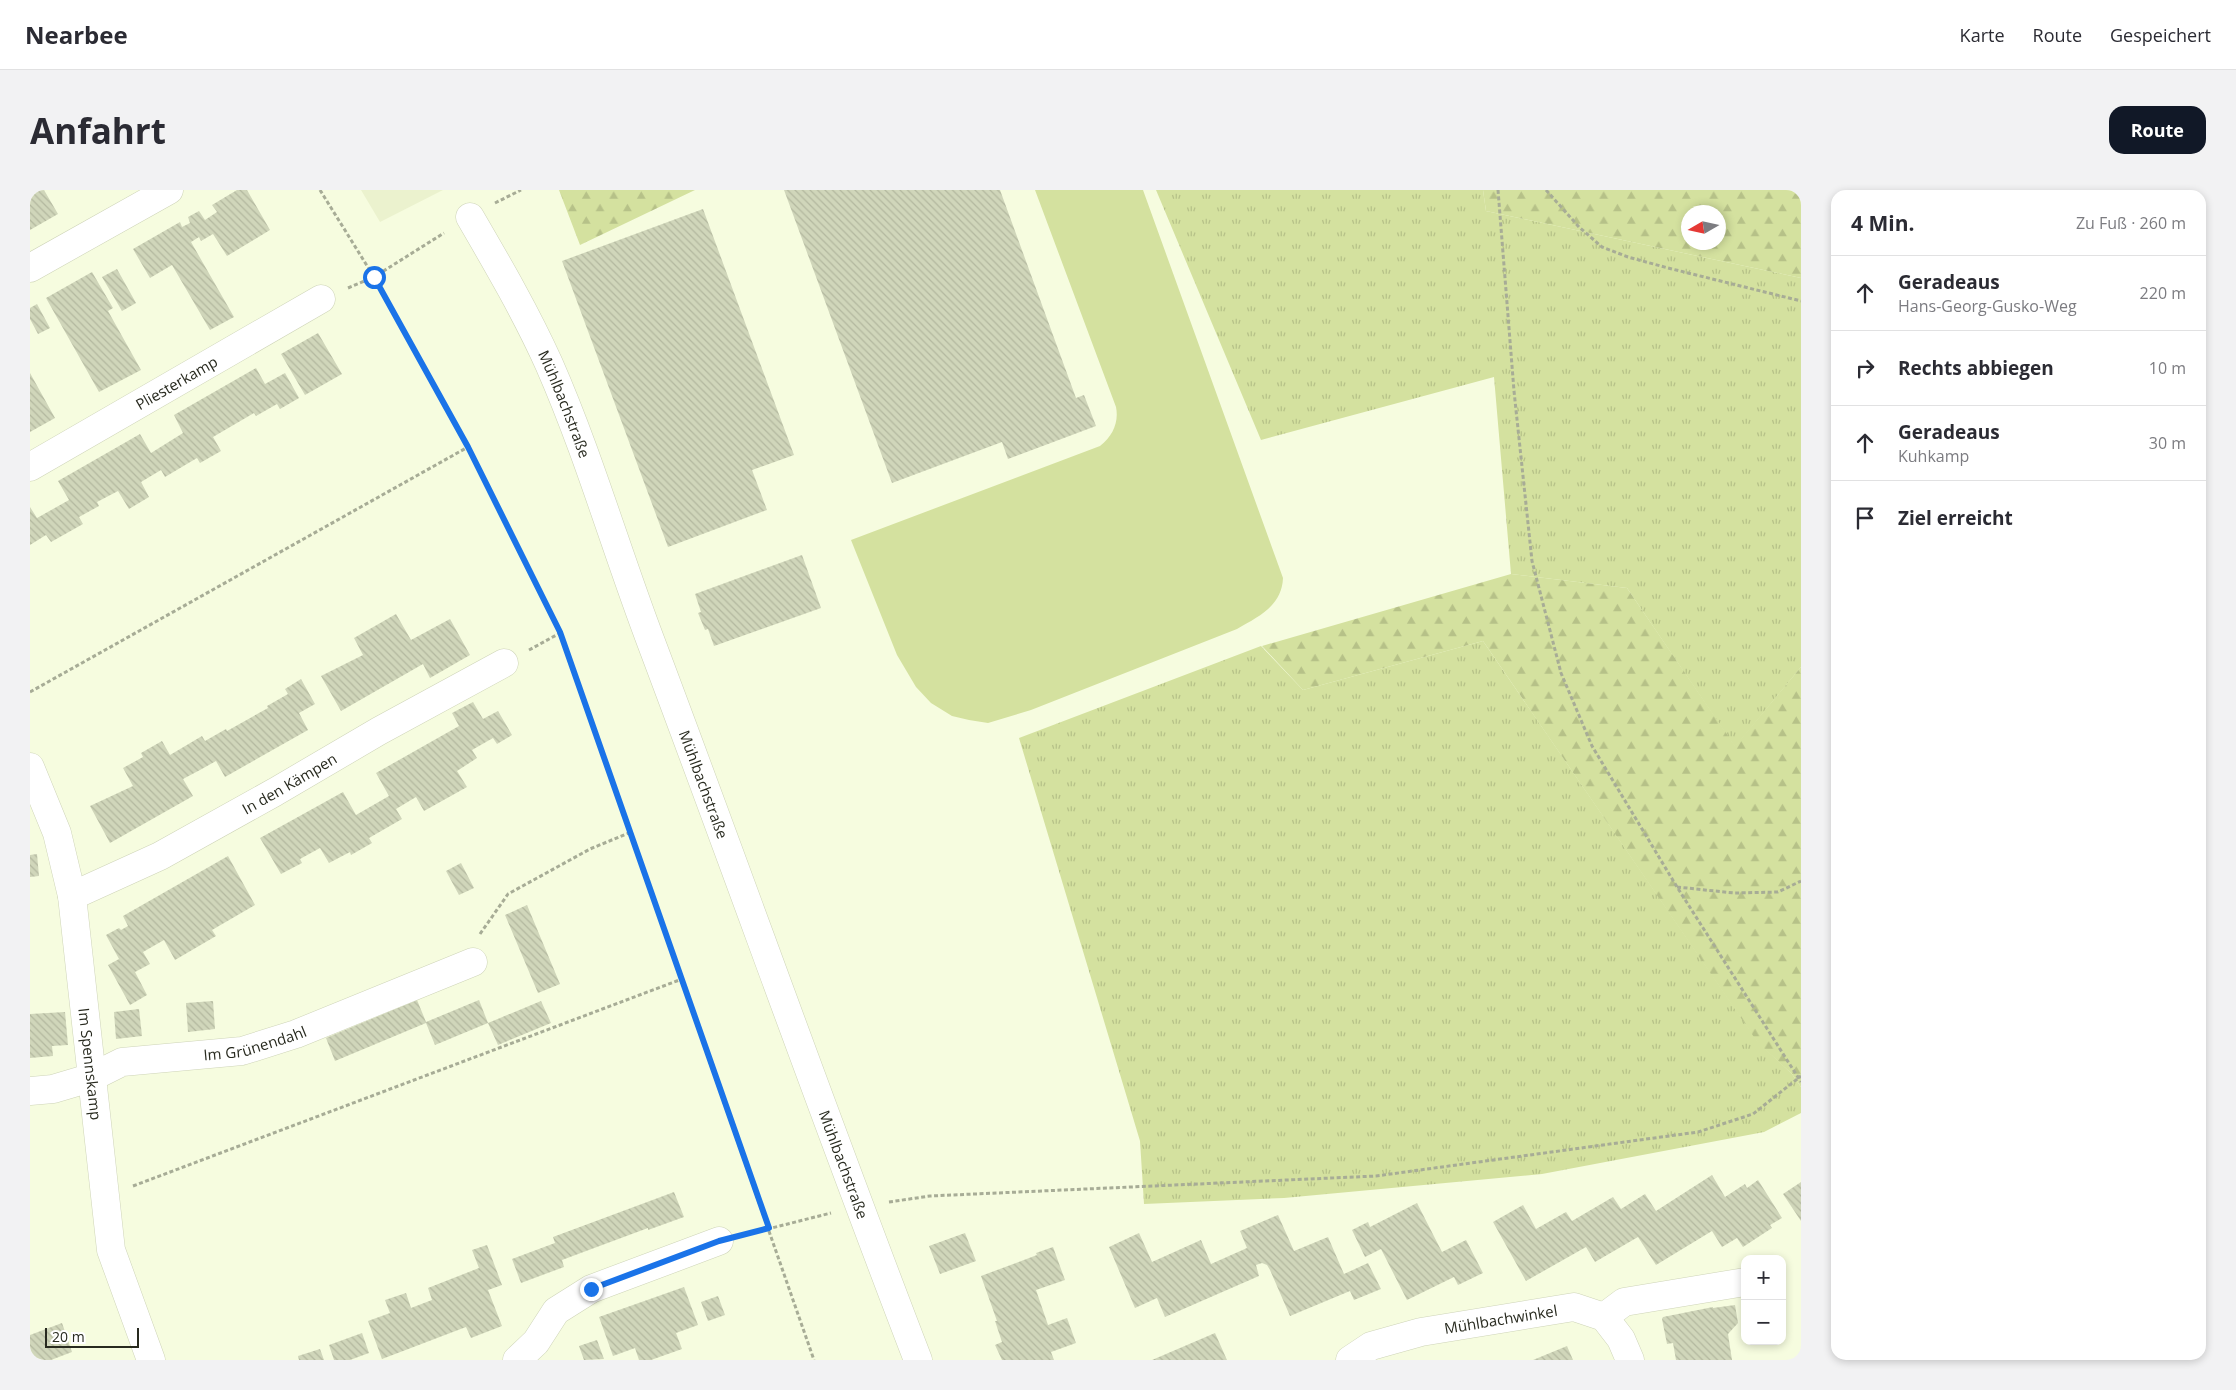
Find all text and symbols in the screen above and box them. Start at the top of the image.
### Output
text: Nearbee [25,18,128,51]
text: Karte [1960,23,2005,47]
text: Route [2033,23,2082,47]
text: Gespeichert [2110,23,2211,47]
button: Route [2109,106,2206,154]
text: Anfahrt [30,107,166,154]
north arrow [1681,205,1726,250]
text: 4 Min. [1851,209,1914,237]
text: Zu Fuß · 260 m [2076,212,2186,234]
route start [363,266,386,289]
text: Geradeaus [1898,269,2000,295]
icon: ahead [1851,279,1879,307]
text: 220 m [2140,282,2186,304]
text: Hans-Georg-Gusko-Weg [1898,295,2077,317]
street label: Mühlbachstraße [534,347,595,461]
street label: Pliesterkamp [132,351,221,414]
icon: right [1851,354,1879,382]
text: Rechts abbiegen [1898,355,2054,381]
text: 10 m [2149,357,2186,379]
text: Geradeaus [1898,419,2000,445]
icon: ahead [1851,429,1879,457]
text: 30 m [2149,432,2186,454]
text: Kuhkamp [1898,445,1969,467]
icon: arrive [1851,504,1879,532]
text: Ziel erreicht [1898,505,2013,531]
street label: Mühlbachstraße [675,727,733,841]
street label: In den Kämpen [238,748,340,818]
street label: Im Spennskamp [74,1007,107,1121]
street label: Im Grünendahl [202,1021,309,1064]
street label: Mühlbachstraße [815,1107,873,1221]
map controls [1741,1255,1786,1345]
button: + [1741,1255,1786,1300]
route end [580,1278,603,1301]
street label: Mühlbachwinkel [1443,1300,1559,1338]
button: − [1741,1300,1786,1345]
scale bar [45,1325,139,1348]
text: 20 m [52,1327,85,1346]

